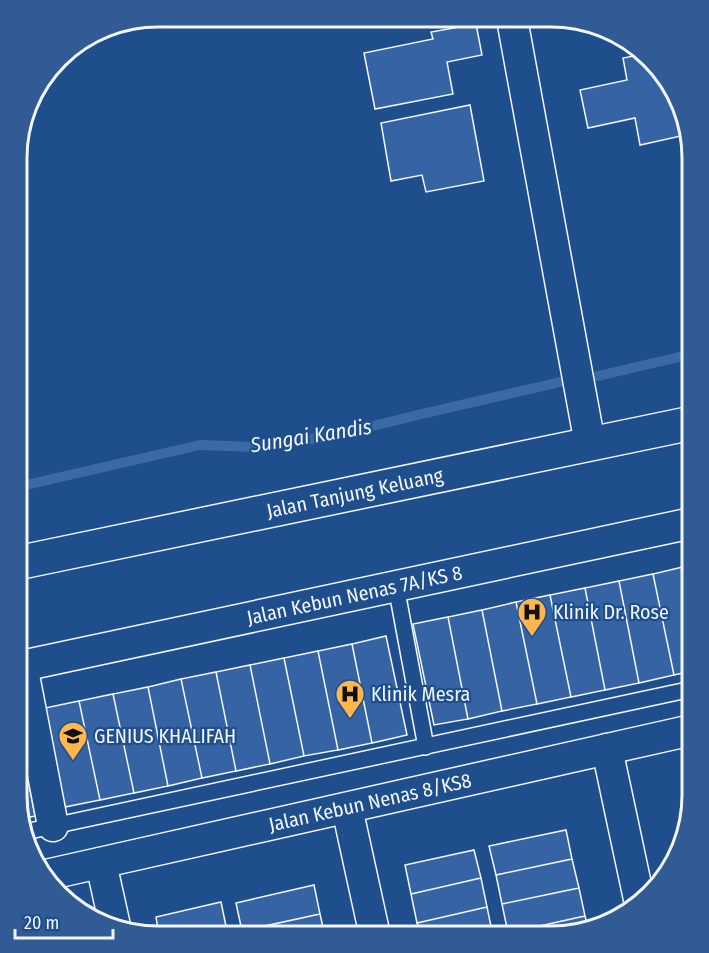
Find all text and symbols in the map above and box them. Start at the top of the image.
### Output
water label: Sungai Kandis [248,414,373,459]
street label: Jalan Tanjung Keluang [264,463,446,523]
street label: Jalan Kebun Nenas 7A/KS 8 [244,560,464,630]
hospital icon: Klinik Dr. Rose [516,596,548,638]
place label: Klinik Dr. Rose [553,600,669,624]
hospital icon: Klinik Mesra [334,678,366,720]
place label: Klinik Mesra [371,682,470,706]
school or university icon: GENIUS KHALIFAH [57,720,89,762]
place label: GENIUS KHALIFAH [94,724,236,748]
street label: Jalan Kebun Nenas 8/KS8 [266,768,474,837]
scale bar [15,902,112,940]
text: 20 m [24,912,59,934]

